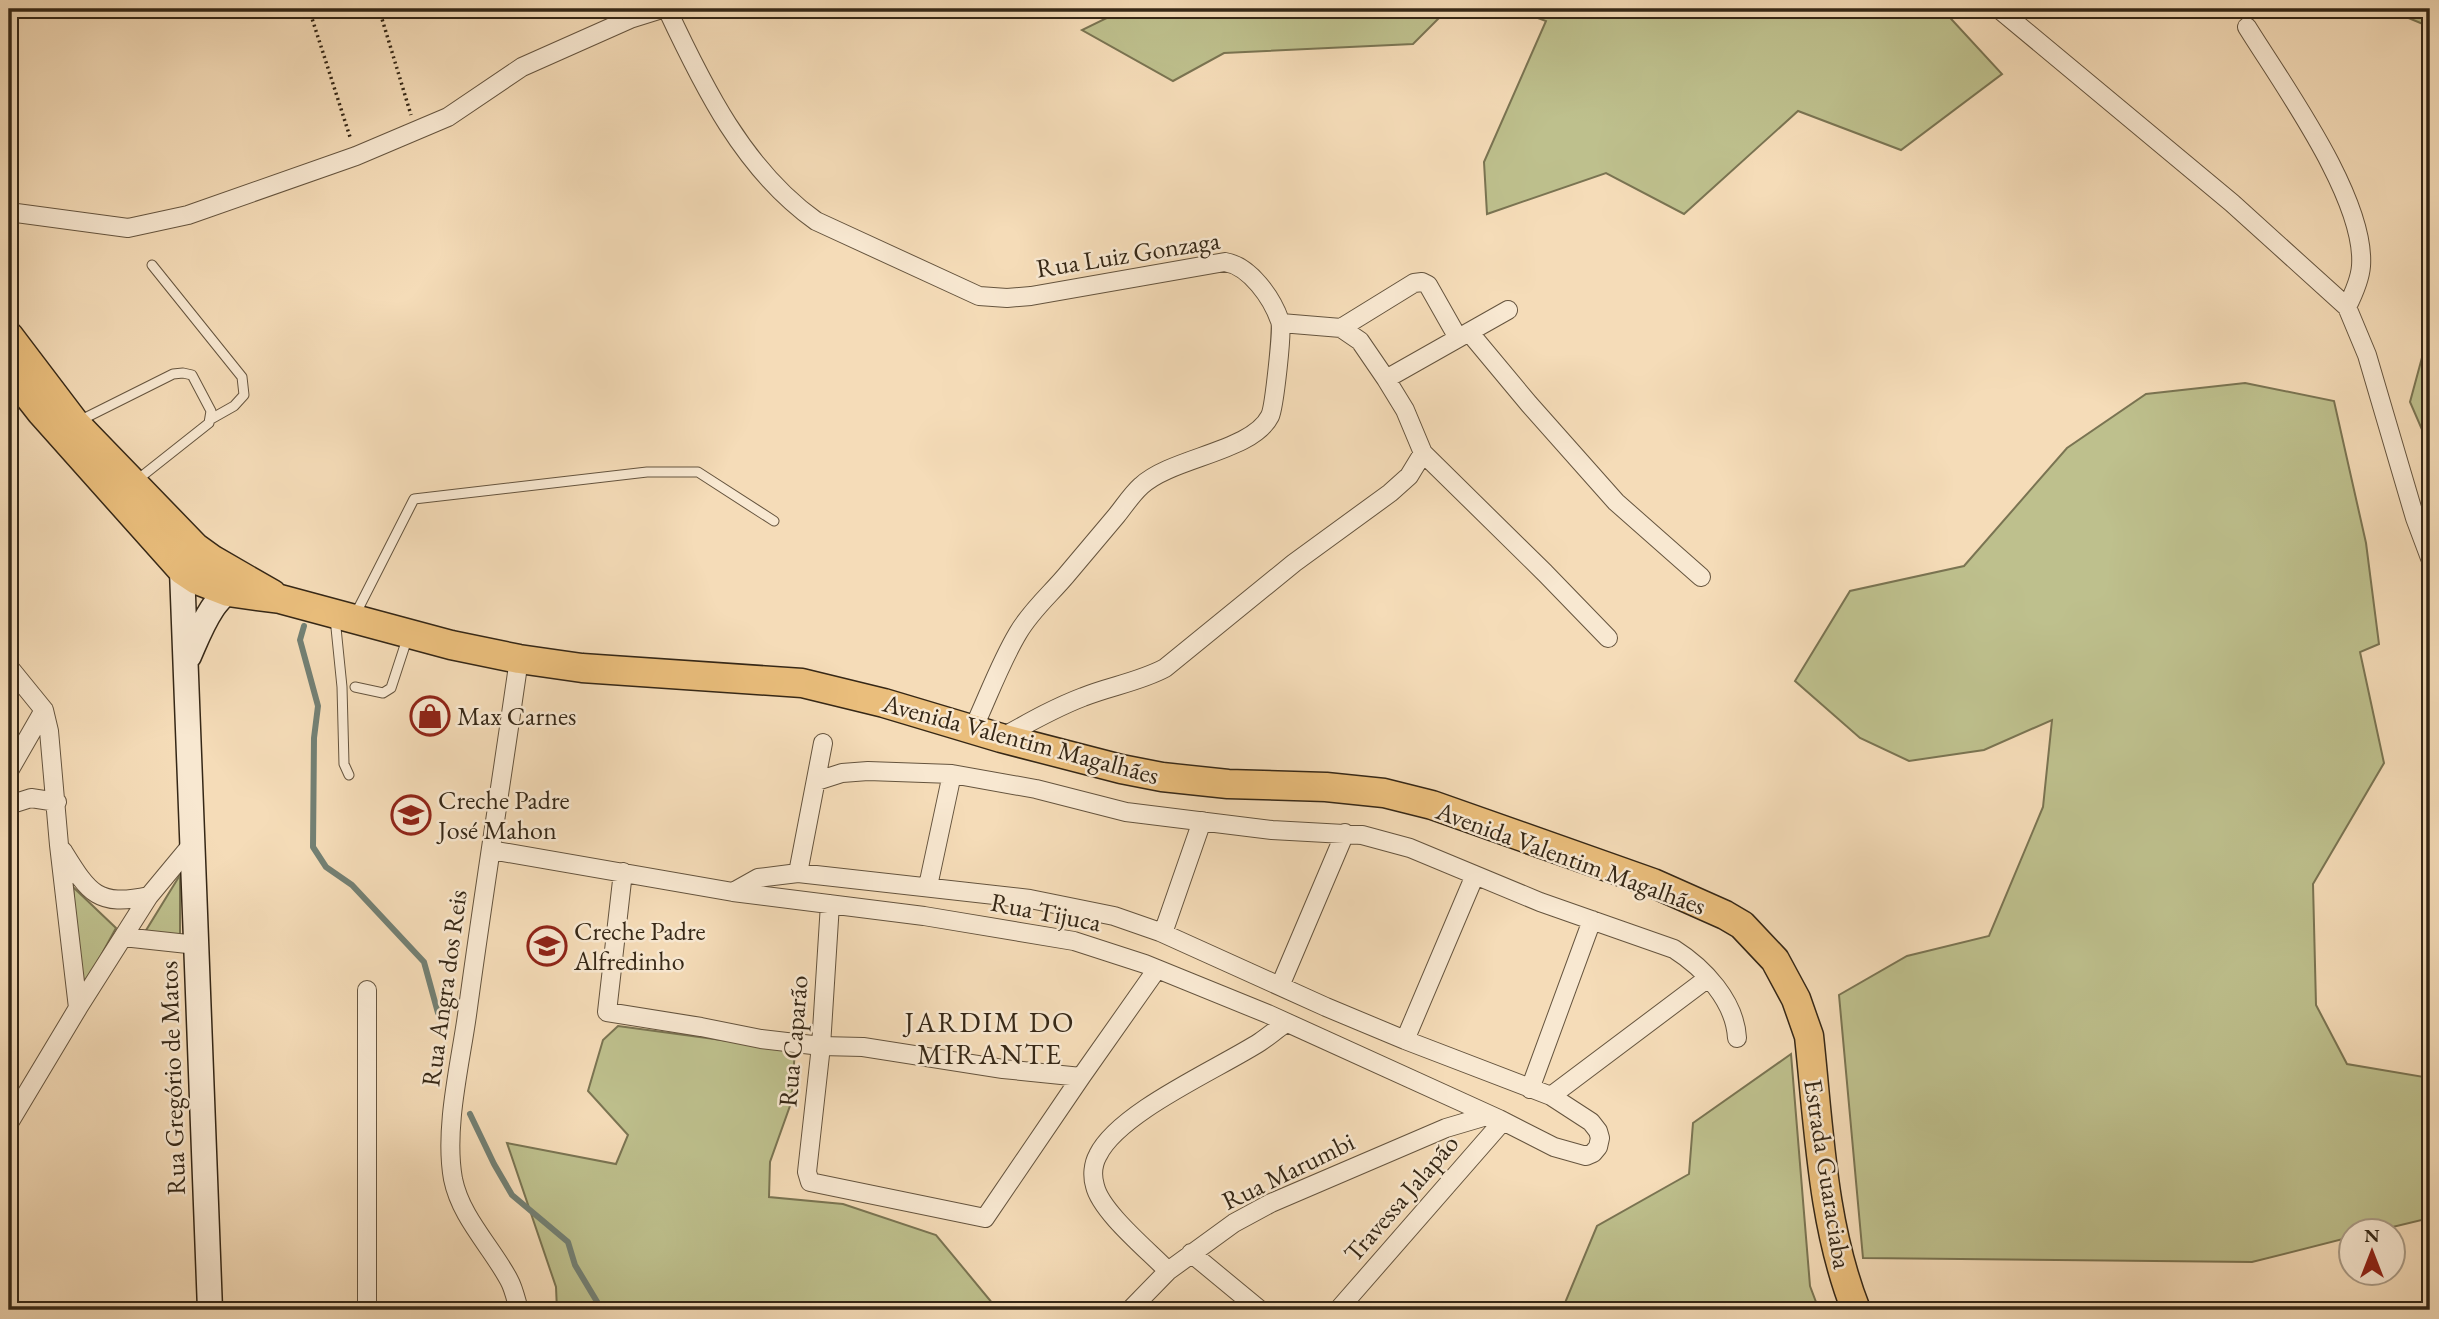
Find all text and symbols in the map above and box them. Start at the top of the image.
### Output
street label: Rua Luiz Gonzaga [1034,223,1223,285]
street label: Avenida Valentim Magalhães [878,685,1163,792]
shop icon: Max Carnes [409,695,451,737]
place label: Max Carnes [457,699,576,733]
place label: Creche Padre José Mahon [436,783,570,847]
street label: Avenida Valentim Magalhães [1430,793,1711,923]
school or university icon: Creche Padre José Mahon [390,794,432,836]
street label: Rua Tijuca [988,885,1105,939]
street label: Rua Angra dos Reis [413,888,475,1088]
place label: Creche Padre Alfredinho [573,914,706,978]
school or university icon: Creche Padre Alfredinho [526,925,568,967]
street label: Rua Gregório de Matos [151,960,193,1196]
street label: Rua Caparão [770,974,816,1108]
district label: JARDIM DO MIRANTE [903,1004,1075,1072]
street label: Estrada Guaraciaba [1796,1077,1860,1272]
street label: Rua Marumbi [1216,1124,1360,1218]
street label: Travessa Jalapão [1336,1127,1466,1269]
north arrow [2338,1218,2408,1288]
text: N [2364,1223,2380,1248]

